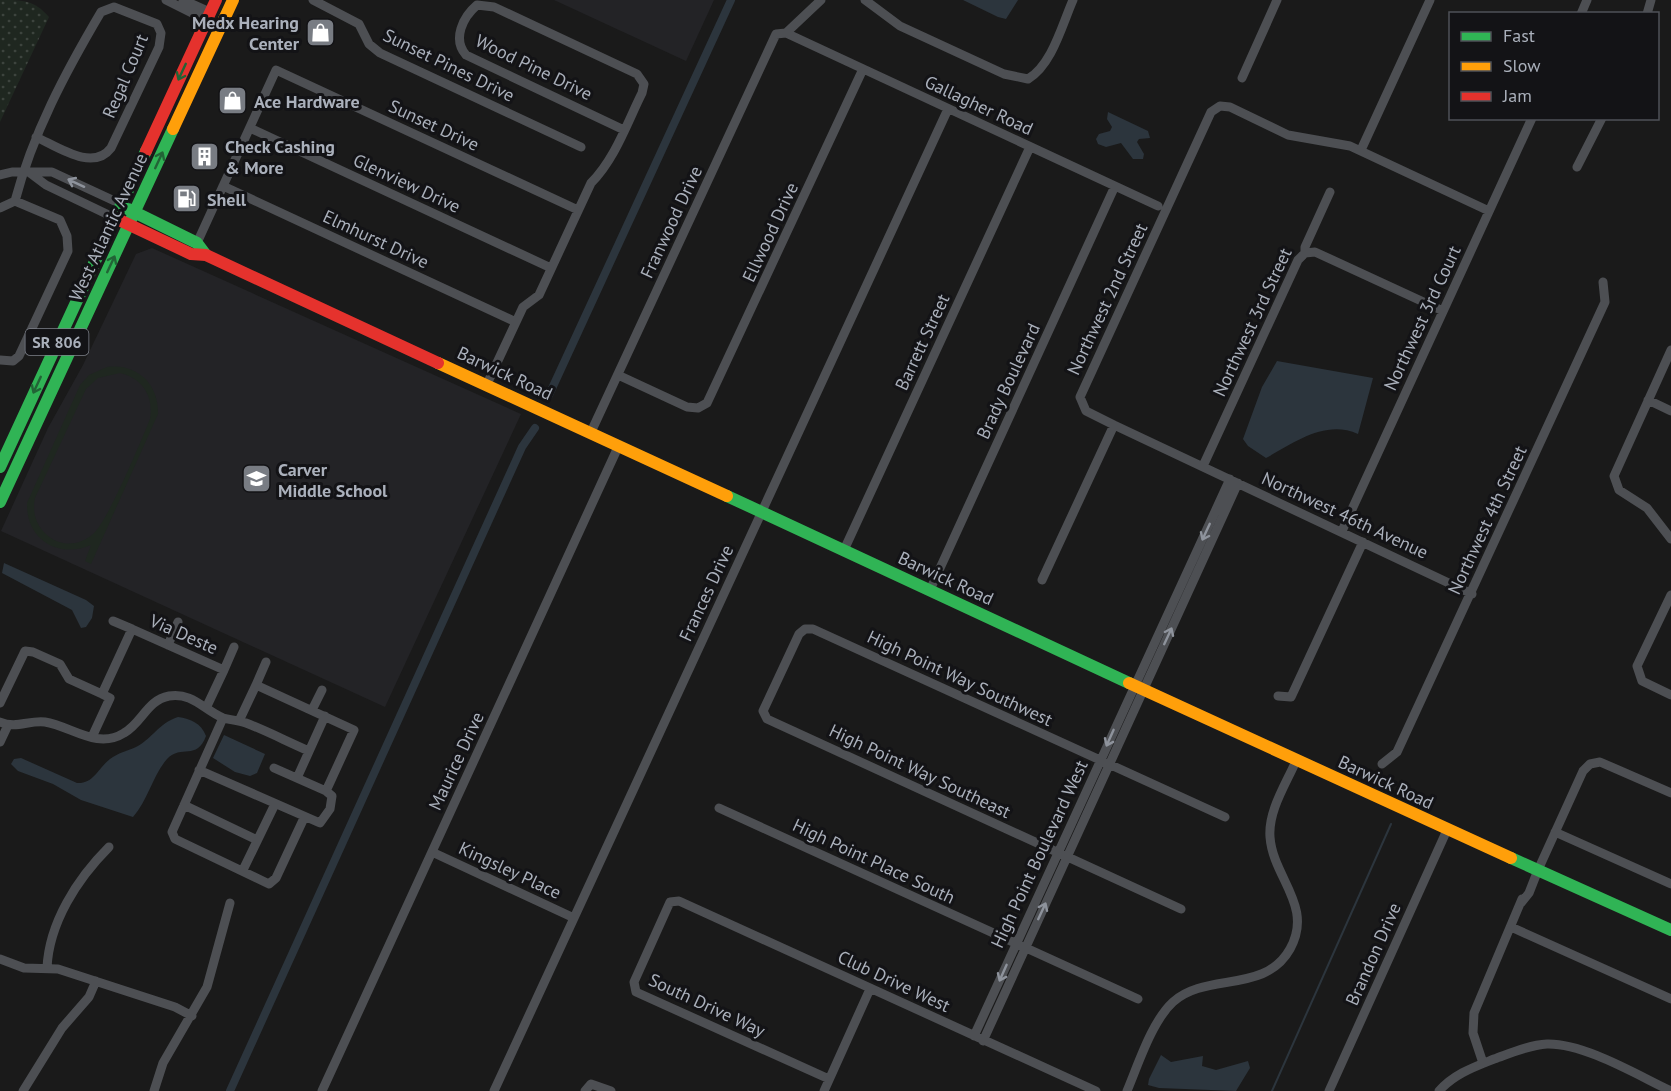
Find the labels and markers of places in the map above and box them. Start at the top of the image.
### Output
place label: Medx Hearing Center [192,11,300,55]
shop icon: Medx Hearing Center [304,16,336,48]
shop icon: Ace Hardware [217,85,249,117]
place label: Ace Hardware [254,90,360,113]
place label: Check Cashing & More [225,135,335,179]
building icon: Check Cashing & More [188,140,220,172]
fuel station icon: Shell [170,183,202,215]
place label: Shell [207,188,247,211]
place label: Carver Middle School [278,458,388,502]
school or university icon: Carver Middle School [241,463,273,495]

